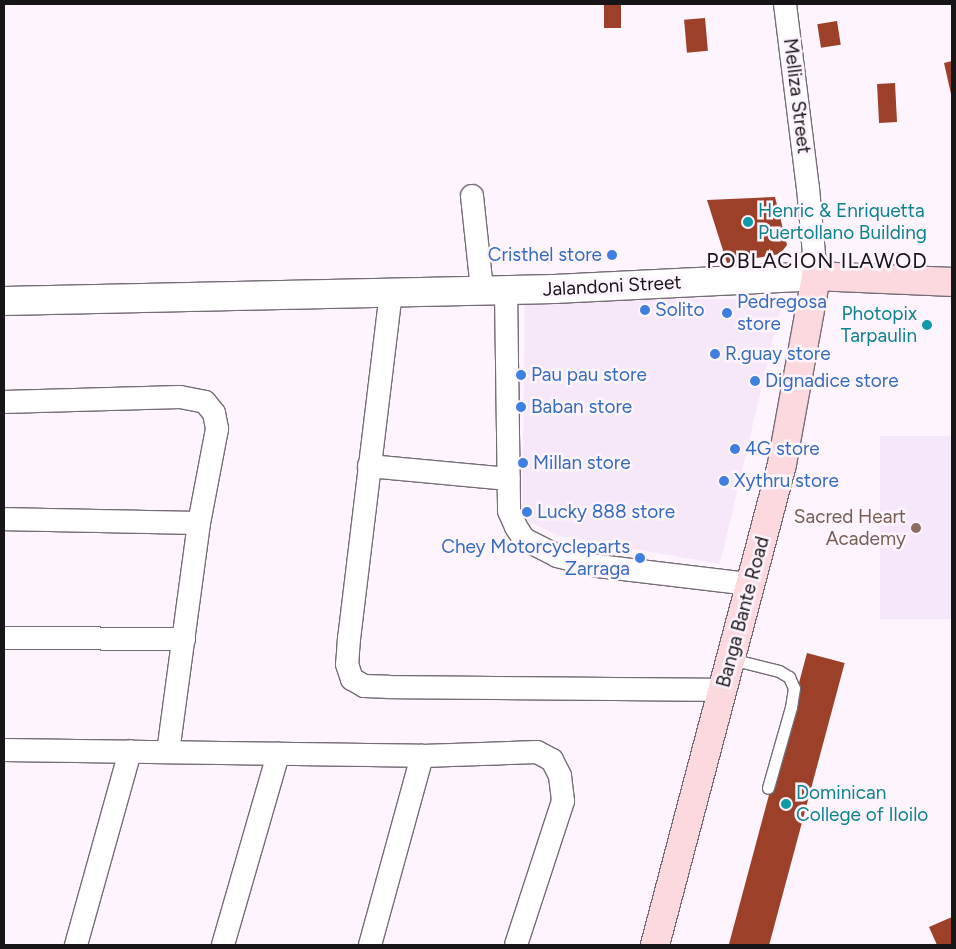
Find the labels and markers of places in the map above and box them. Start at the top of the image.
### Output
place label: Henric & Enriquetta Puertollano Building [758,200,927,244]
marker: Henric & Enriquetta Puertollano Building [742,216,754,228]
place label: Cristhel store [488,244,602,266]
marker: Cristhel store [606,249,618,261]
place label: Pedregosa store [737,291,827,335]
place label: Solito [655,299,704,321]
place label: Photopix Tarpaulin [841,303,917,347]
marker: Solito [639,304,651,316]
marker: Pedregosa store [721,307,733,319]
marker: Photopix Tarpaulin [921,319,933,331]
place label: R.guay store [725,343,831,365]
marker: R.guay store [709,348,721,360]
place label: Pau pau store [531,364,647,386]
marker: Pau pau store [515,369,527,381]
place label: Dignadice store [765,370,899,392]
marker: Dignadice store [749,375,761,387]
place label: Baban store [531,396,632,418]
marker: Baban store [515,401,527,413]
place label: 4G store [745,438,820,460]
marker: 4G store [729,443,741,455]
place label: Millan store [533,452,631,474]
marker: Millan store [517,457,529,469]
place label: Xythru store [734,470,839,492]
marker: Xythru store [718,475,730,487]
place label: Lucky 888 store [537,501,675,523]
marker: Lucky 888 store [521,506,533,518]
place label: Sacred Heart Academy [794,506,906,550]
marker: Sacred Heart Academy [910,522,922,534]
place label: Chey Motorcycleparts Zarraga [441,536,630,580]
marker: Chey Motorcycleparts Zarraga [634,552,646,564]
place label: Dominican College of Iloilo [796,782,928,826]
marker: Dominican College of Iloilo [780,798,792,810]

